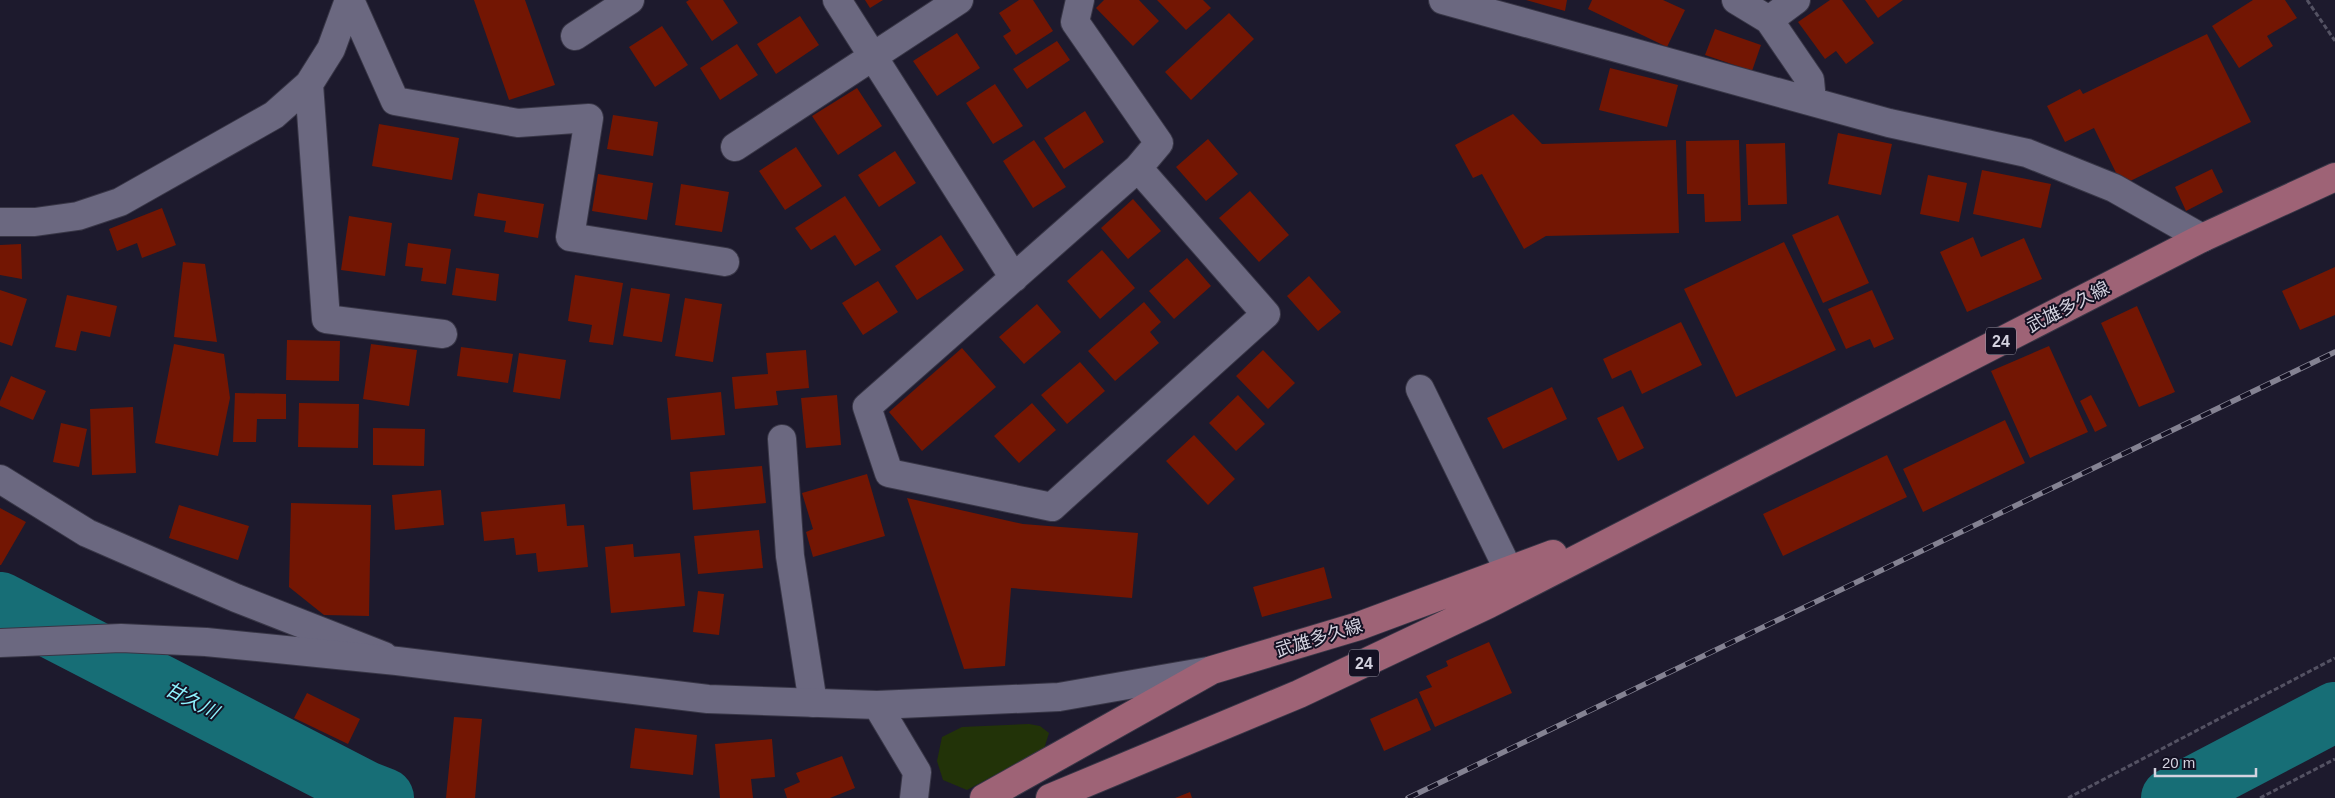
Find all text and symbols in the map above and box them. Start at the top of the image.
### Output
street label: 武雄多久線 [2023,278,2113,336]
road number: 24 [1986,328,2016,354]
street label: 武雄多久線 [1273,615,1365,661]
road number: 24 [1349,650,1379,676]
water label: 甘久川 [162,678,224,724]
scale bar [2155,746,2256,778]
text: 20 m [2162,754,2195,771]

